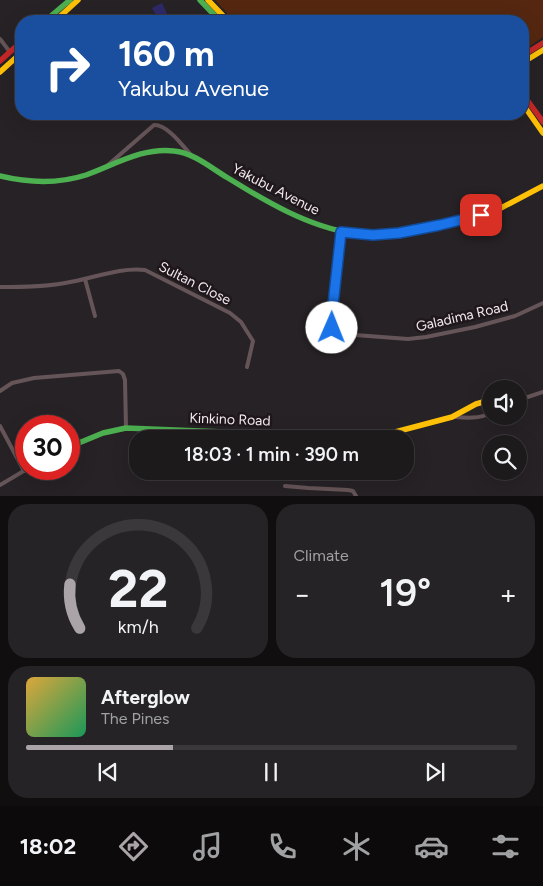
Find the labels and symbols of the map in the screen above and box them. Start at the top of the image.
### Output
street label: Yakubu Avenue [229,160,323,219]
pin [460,194,502,236]
street label: Sultan Close [156,258,234,309]
street label: Galadima Road [414,298,510,335]
position arrow [305,301,357,353]
street label: Kinkino Road [189,410,271,429]
speed limit sign: 30 [15,415,80,480]

